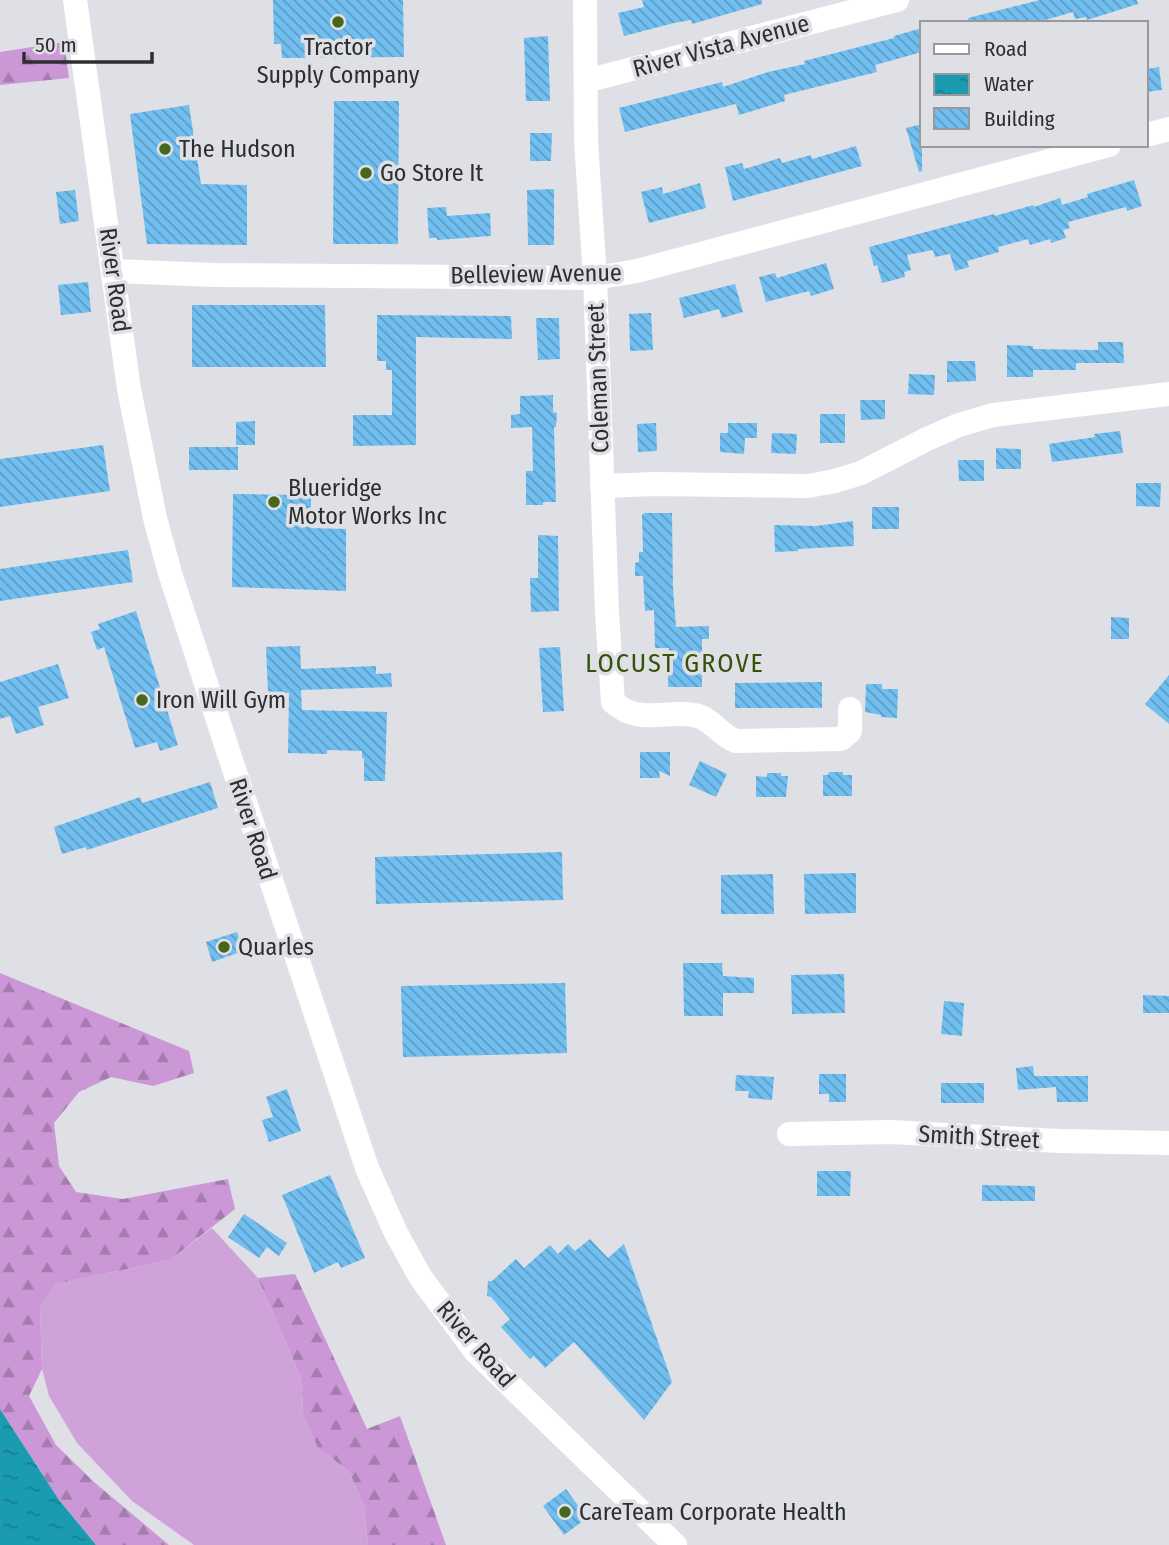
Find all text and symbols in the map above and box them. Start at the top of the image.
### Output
street label: River Vista Avenue [630,9,812,83]
marker: Tractor Supply Company [330,14,346,30]
scale bar [24,21,152,65]
legend [920,21,1148,147]
text: 50 m [35,32,77,58]
place label: Tractor Supply Company [257,33,420,89]
text: Road [984,36,1028,62]
text: Water [984,71,1034,97]
text: Building [984,106,1055,132]
place label: The Hudson [179,135,296,163]
marker: The Hudson [157,141,173,157]
place label: Go Store It [380,159,484,187]
marker: Go Store It [358,165,374,181]
street label: River Road [94,226,136,334]
street label: Belleview Avenue [450,259,622,289]
street label: Coleman Street [581,302,615,453]
place label: Blueridge Motor Works Inc [288,474,447,530]
marker: Blueridge Motor Works Inc [266,494,282,510]
district label: LOCUST GROVE [585,648,765,679]
place label: Iron Will Gym [156,686,286,714]
marker: Iron Will Gym [134,692,150,708]
street label: River Road [223,775,283,883]
place label: Quarles [238,933,314,961]
marker: Quarles [216,939,232,955]
street label: Smith Street [918,1120,1041,1154]
street label: River Road [431,1295,521,1393]
place label: CareTeam Corporate Health [579,1498,847,1526]
marker: CareTeam Corporate Health [557,1504,573,1520]

